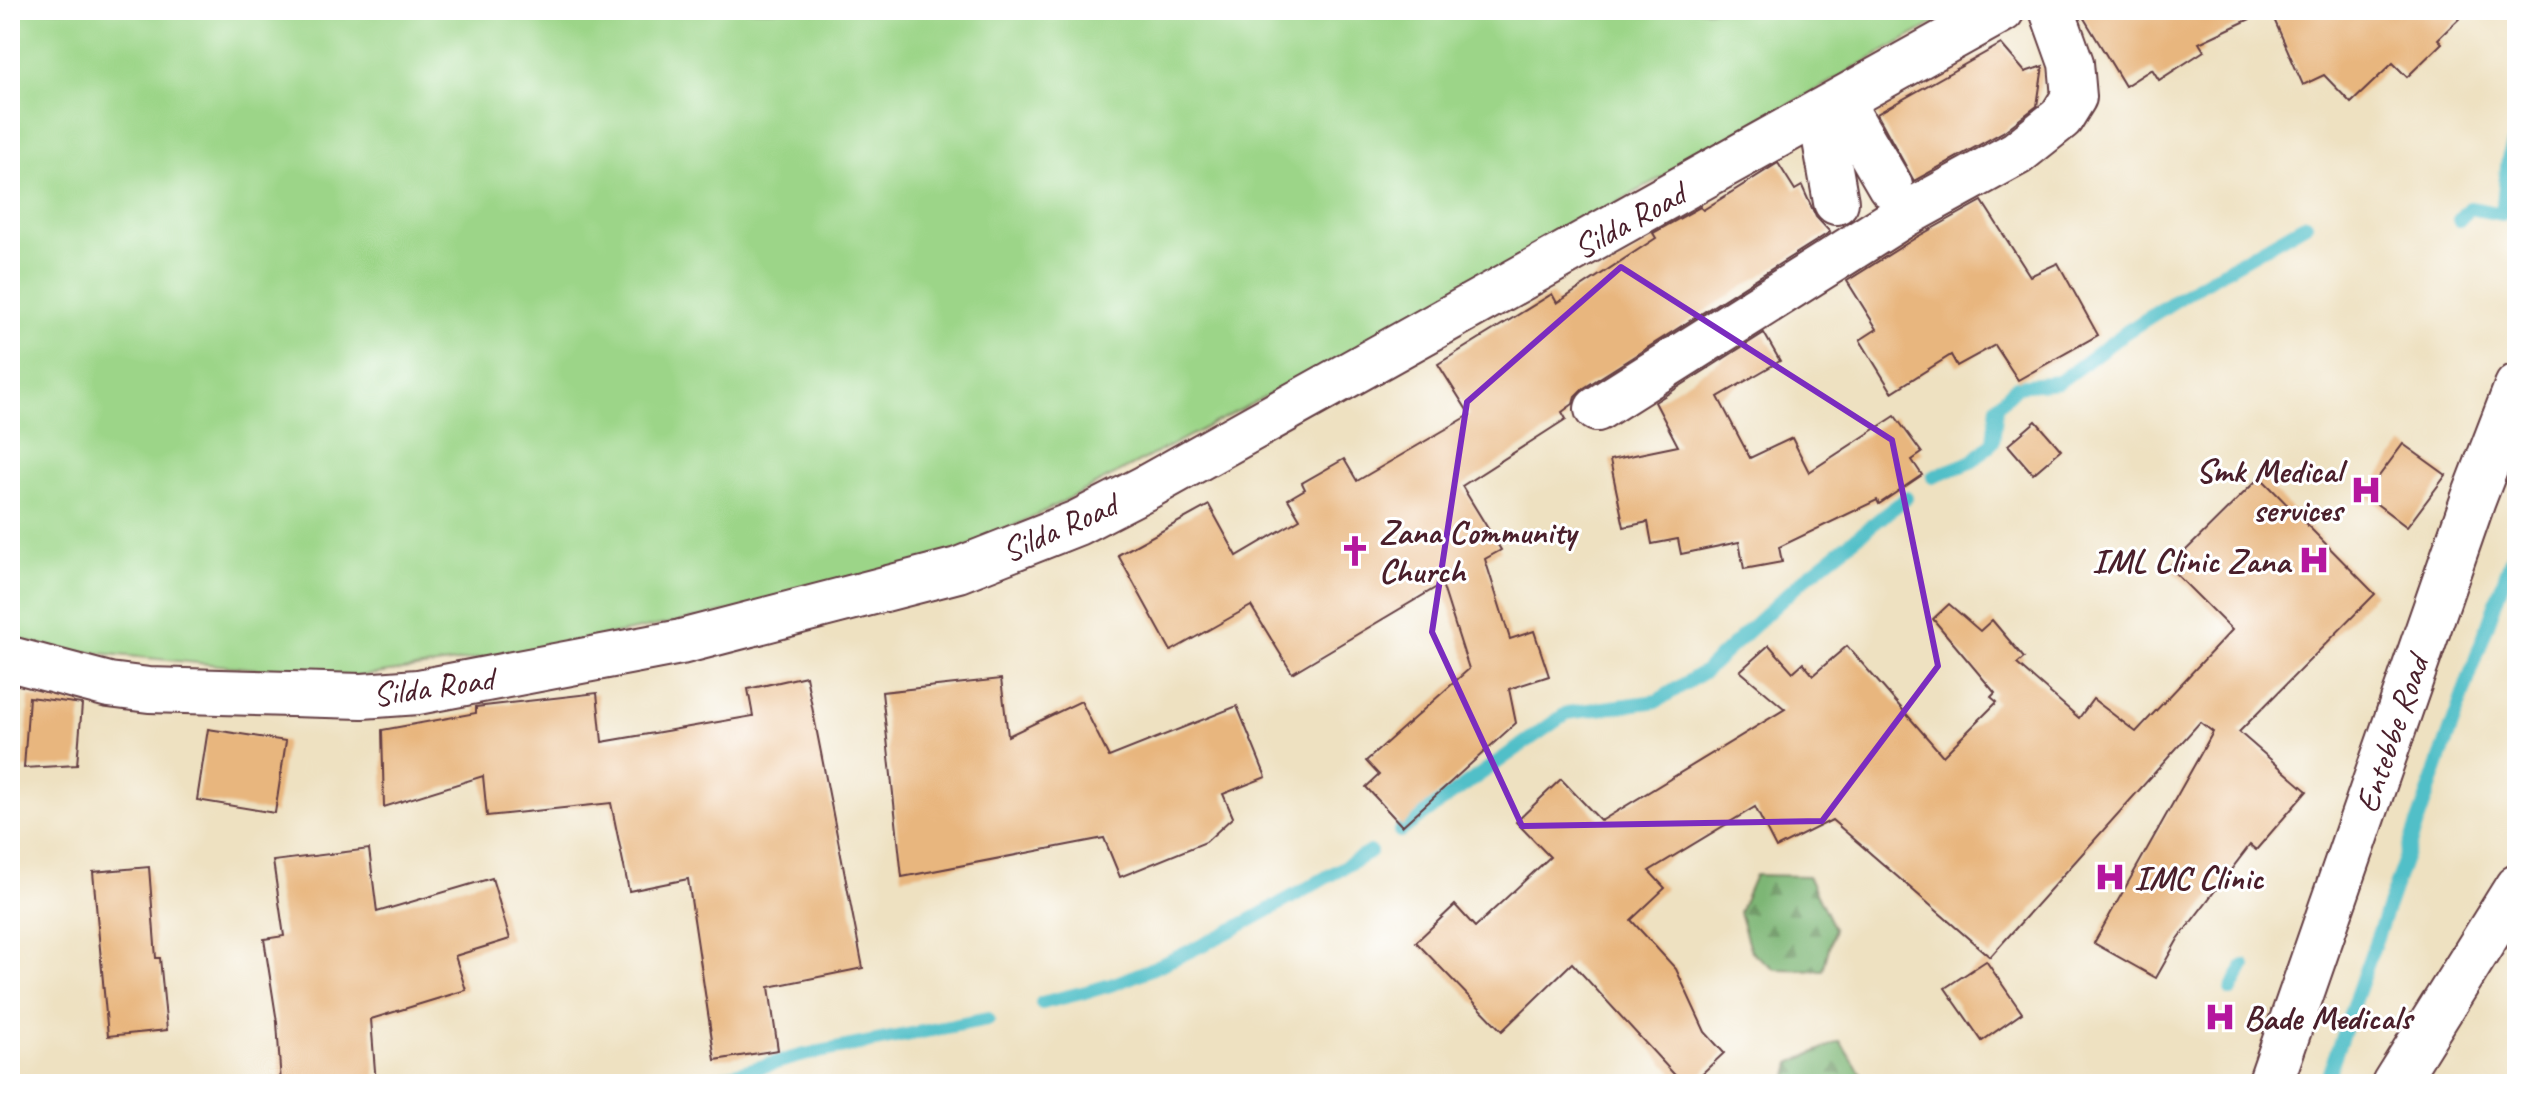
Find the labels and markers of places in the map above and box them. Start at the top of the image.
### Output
place label: Smk Medical services [2196,449,2348,531]
hospital icon: Smk Medical services [2349,473,2383,507]
place label: Zana Community Church [1379,510,1579,592]
church icon: Zana Community Church [1338,534,1372,568]
place label: IML Clinic Zana [2092,539,2293,582]
hospital icon: IML Clinic Zana [2297,543,2331,577]
place label: IMC Clinic [2134,856,2264,899]
hospital icon: IMC Clinic [2093,860,2127,894]
place label: Bade Medicals [2244,996,2415,1039]
hospital icon: Bade Medicals [2203,1000,2237,1034]

